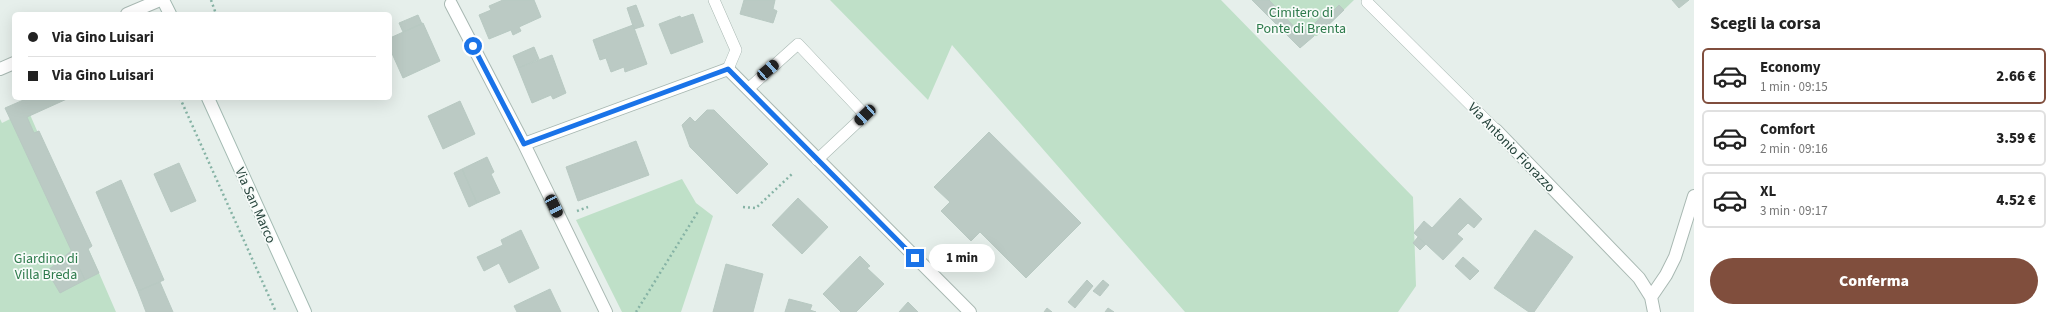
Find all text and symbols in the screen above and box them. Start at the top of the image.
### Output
park label: Cimitero di Ponte di Brenta [1256,3,1346,39]
text: Scegli la corsa [1710,11,1821,36]
text: Via Gino Luisari [52,27,154,48]
route start [464,37,482,55]
text: Economy [1760,57,1821,78]
car [755,58,781,82]
icon: car [1712,58,1748,94]
text: Via Gino Luisari [52,65,154,86]
text: 2.66 € [1996,66,2036,87]
text: 1 min · 09:15 [1760,78,1828,96]
street label: Via Antonio Fiorazzo [1463,98,1560,197]
car [852,102,878,128]
text: Comfort [1760,119,1815,140]
icon: car [1712,120,1748,156]
text: 3.59 € [1996,128,2036,149]
text: 2 min · 09:16 [1760,140,1828,158]
street label: Via San Marco [229,164,281,247]
text: XL [1760,181,1776,202]
icon: car [1712,182,1748,218]
text: 4.52 € [1996,190,2036,211]
car [543,193,565,219]
text: 3 min · 09:17 [1760,202,1828,220]
callout: 1 min [929,244,995,272]
park label: Giardino di Villa Breda [14,249,78,285]
route end [906,249,924,267]
text: 1 min [946,249,978,267]
button: Conferma [1710,258,2038,304]

